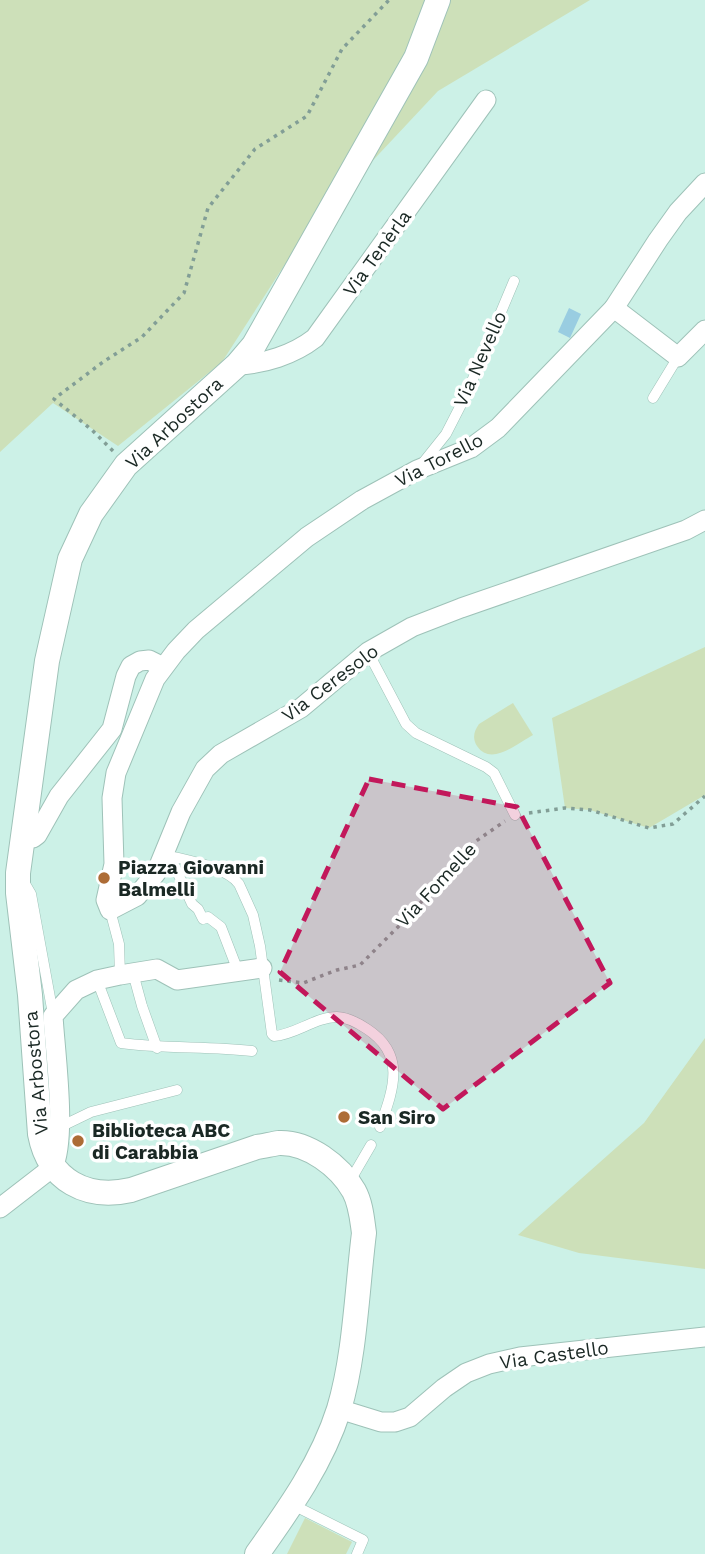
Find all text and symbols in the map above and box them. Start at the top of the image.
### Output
street label: Via Tenèrla [338,205,416,301]
street label: Via Nevello [449,307,511,411]
street label: Via Arbostora [121,372,228,474]
street label: Via Torello [391,428,487,492]
street label: Via Ceresolo [277,639,383,727]
street label: Via Fomelle [391,838,481,932]
place label: Piazza Giovanni Balmelli [118,856,264,901]
marker: Piazza Giovanni Balmelli [96,870,112,886]
street label: Via Arbostora [19,1010,53,1136]
place label: San Siro [358,1106,436,1129]
marker: San Siro [336,1109,352,1125]
place label: Biblioteca ABC di Carabbia [92,1119,230,1164]
marker: Biblioteca ABC di Carabbia [70,1133,86,1149]
street label: Via Castello [498,1336,610,1374]

